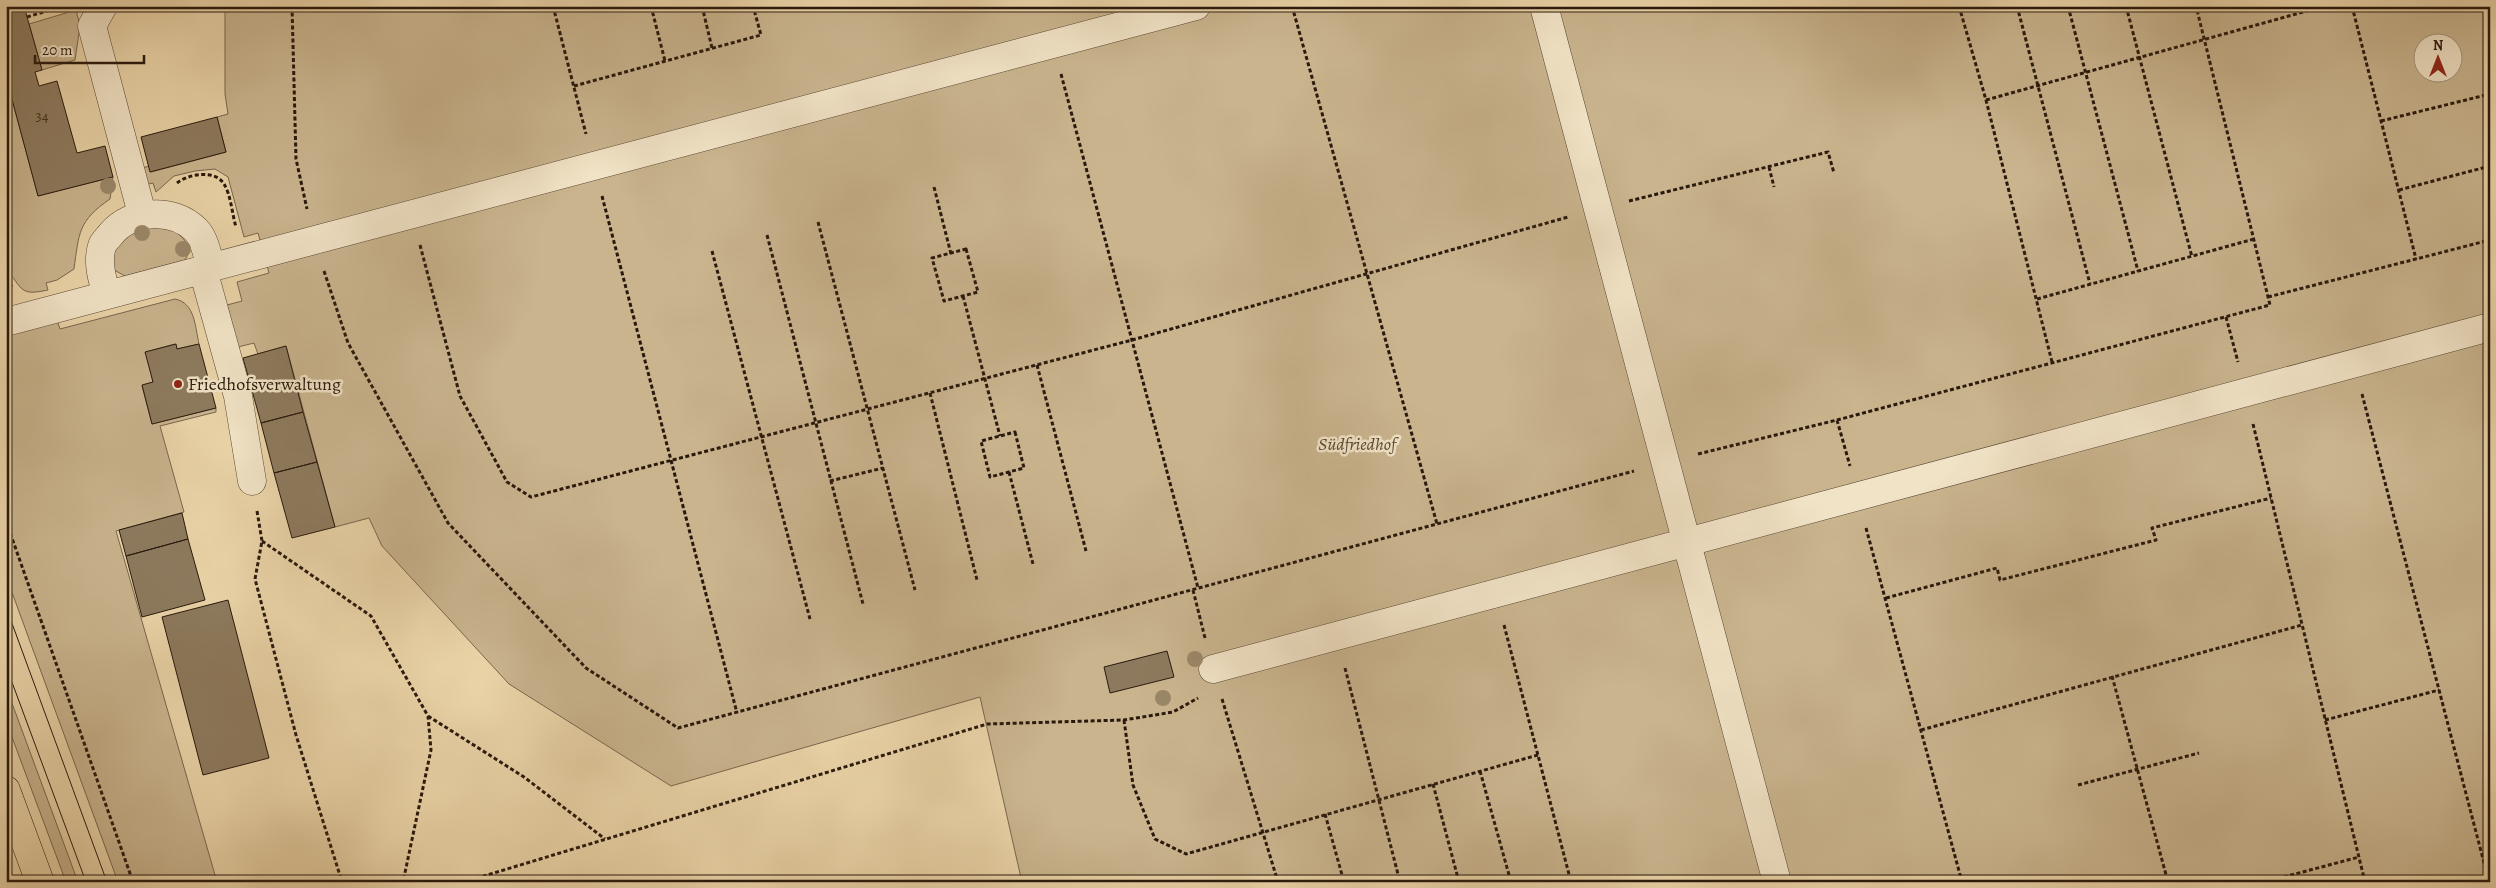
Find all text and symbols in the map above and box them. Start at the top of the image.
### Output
scale bar [35,32,144,64]
north arrow [2414,32,2464,82]
text: N [2433,36,2443,55]
text: 20 m [42,40,73,60]
house number: 34 [35,106,49,126]
place label: Friedhofsverwaltung [188,372,341,396]
marker: Friedhofsverwaltung [172,378,184,390]
park label: Südfriedhof [1318,432,1399,456]

